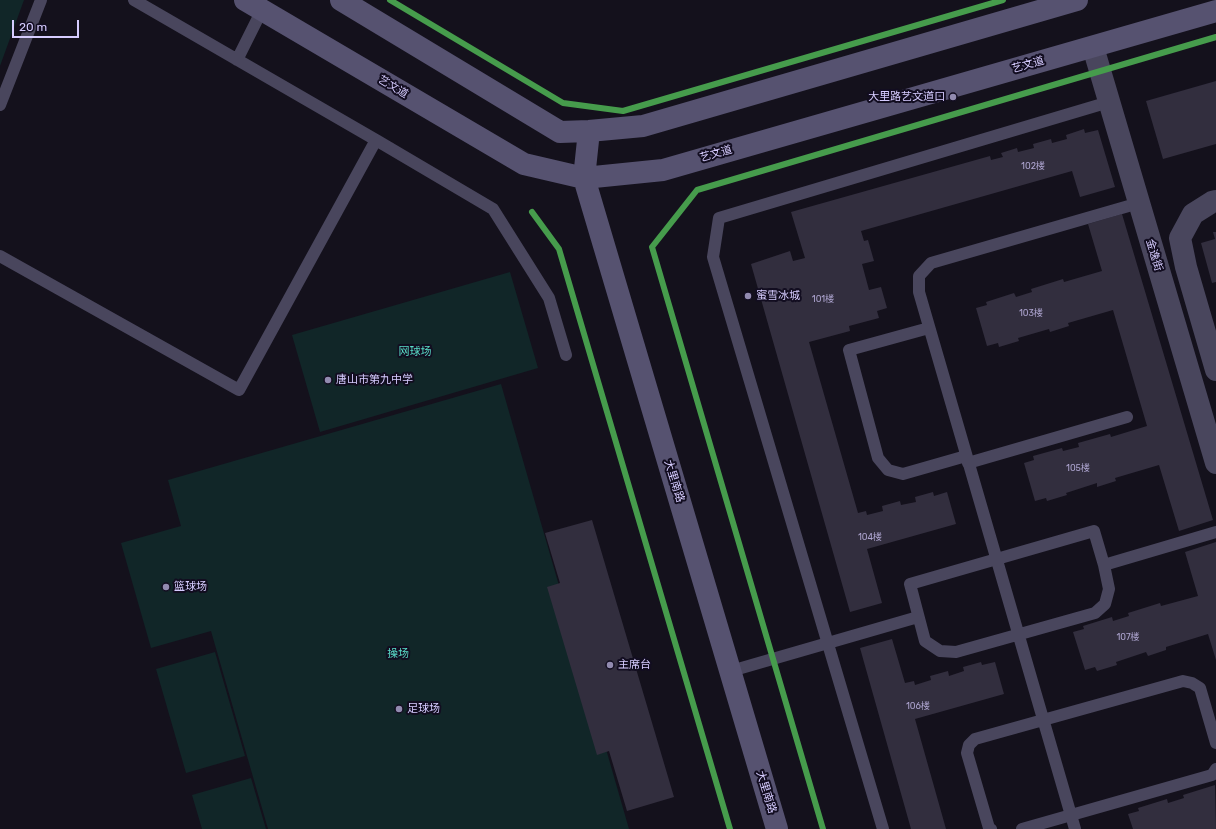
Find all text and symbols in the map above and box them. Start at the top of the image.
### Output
scale bar [14,12,81,38]
text: 20 m [19,20,47,34]
street label: 艺文道 [1010,54,1046,76]
street label: 艺文道 [375,73,411,101]
place label: 大里路艺文道口 [868,90,945,104]
marker: 大里路艺文道口 [948,92,958,102]
street label: 艺文道 [698,143,734,165]
house number: 102楼 [1021,161,1045,171]
street label: 金逸街 [1143,237,1165,273]
place label: 蜜雪冰城 [756,289,800,303]
marker: 蜜雪冰城 [743,291,753,301]
house number: 101楼 [812,294,834,304]
house number: 103楼 [1019,308,1043,318]
park label: 网球场 [399,345,431,359]
place label: 唐山市第九中学 [336,373,413,387]
marker: 唐山市第九中学 [323,375,333,385]
street label: 大里南路 [661,458,687,504]
house number: 105楼 [1066,463,1090,473]
house number: 104楼 [858,532,882,542]
place label: 篮球场 [174,580,207,594]
marker: 篮球场 [161,582,171,592]
house number: 107楼 [1116,632,1140,642]
park label: 操场 [387,647,409,661]
place label: 主席台 [618,658,651,672]
marker: 主席台 [605,660,615,670]
house number: 106楼 [906,701,930,711]
place label: 足球场 [407,702,440,716]
marker: 足球场 [394,704,404,714]
street label: 大里南路 [753,769,779,815]

